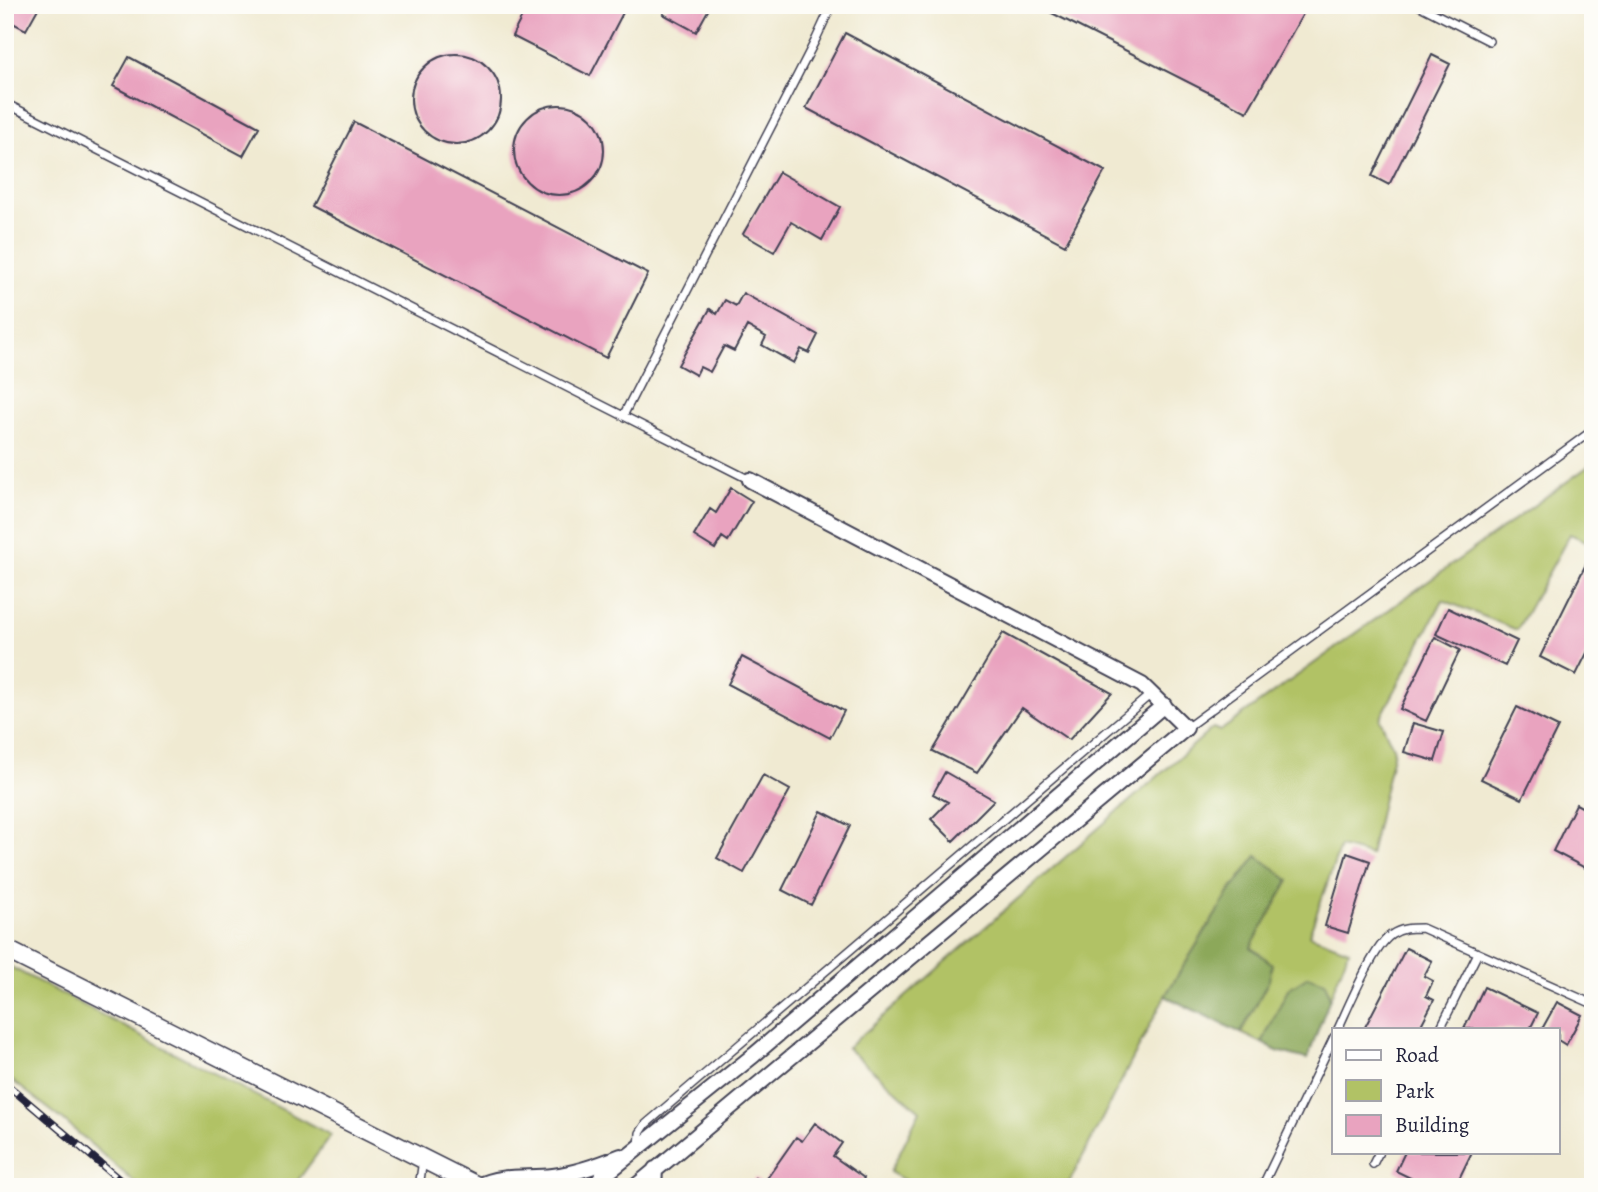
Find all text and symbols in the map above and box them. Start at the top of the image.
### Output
legend [1332,1028,1560,1154]
text: Road [1395,1041,1439,1069]
text: Park [1395,1077,1435,1105]
text: Building [1395,1111,1470,1139]

